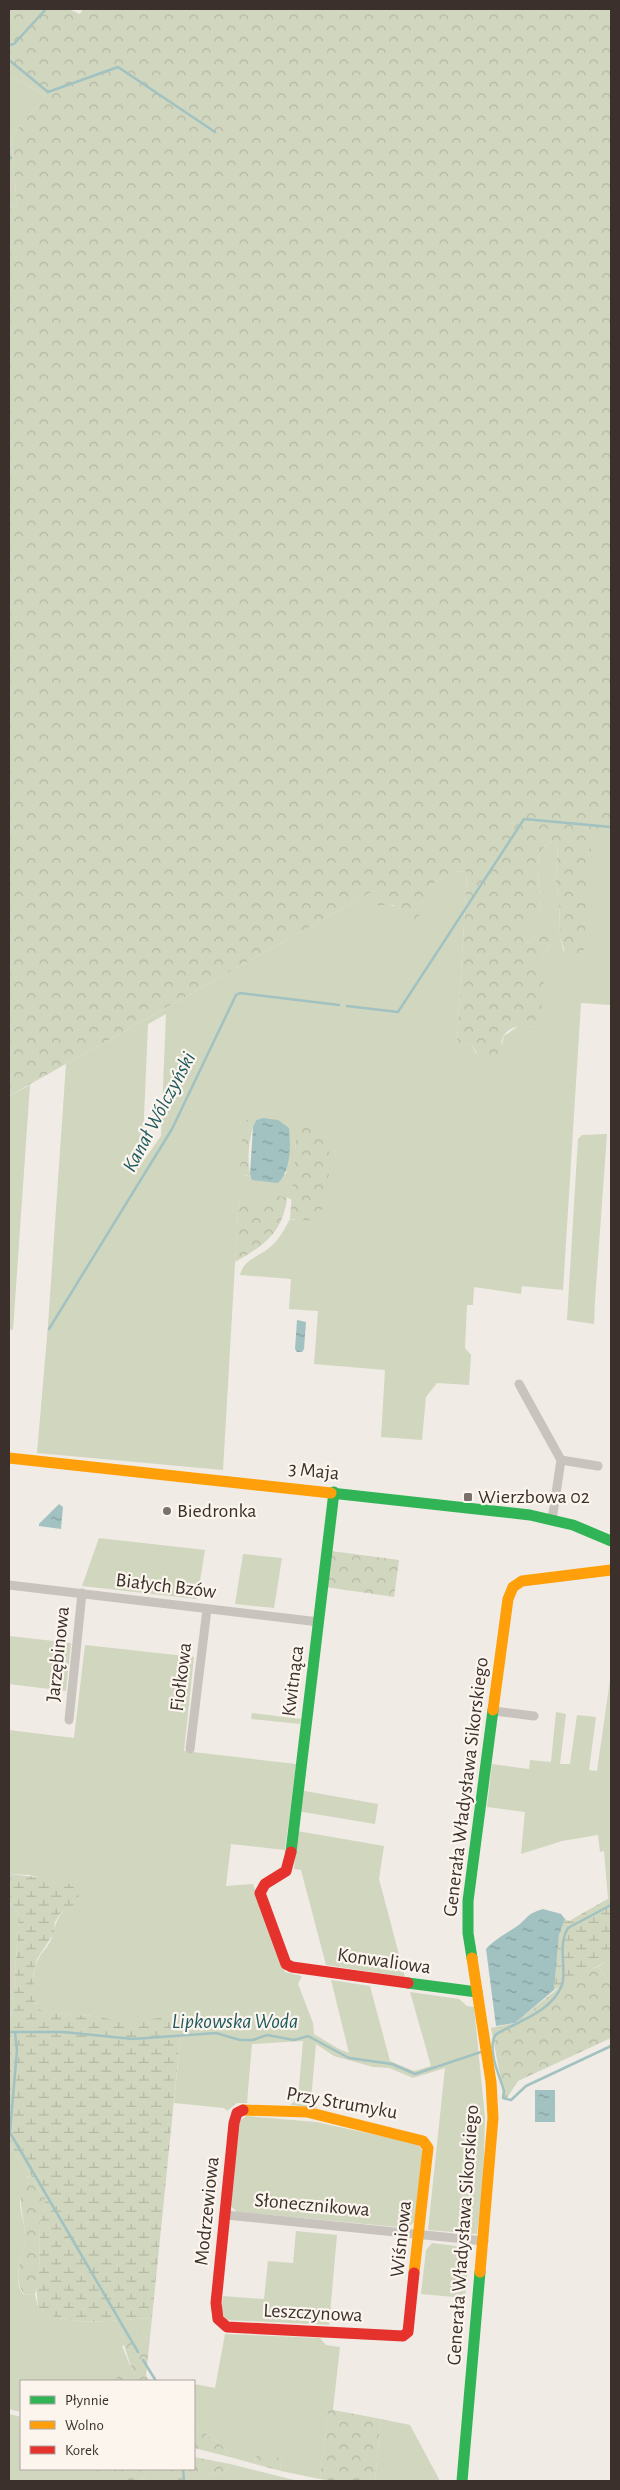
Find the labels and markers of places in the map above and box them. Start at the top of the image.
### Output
place label: Wierzbowa 02 [478,1487,590,1507]
marker: Wierzbowa 02 [462,1491,474,1503]
place label: Biedronka [177,1501,257,1521]
marker: Biedronka [161,1505,173,1517]

